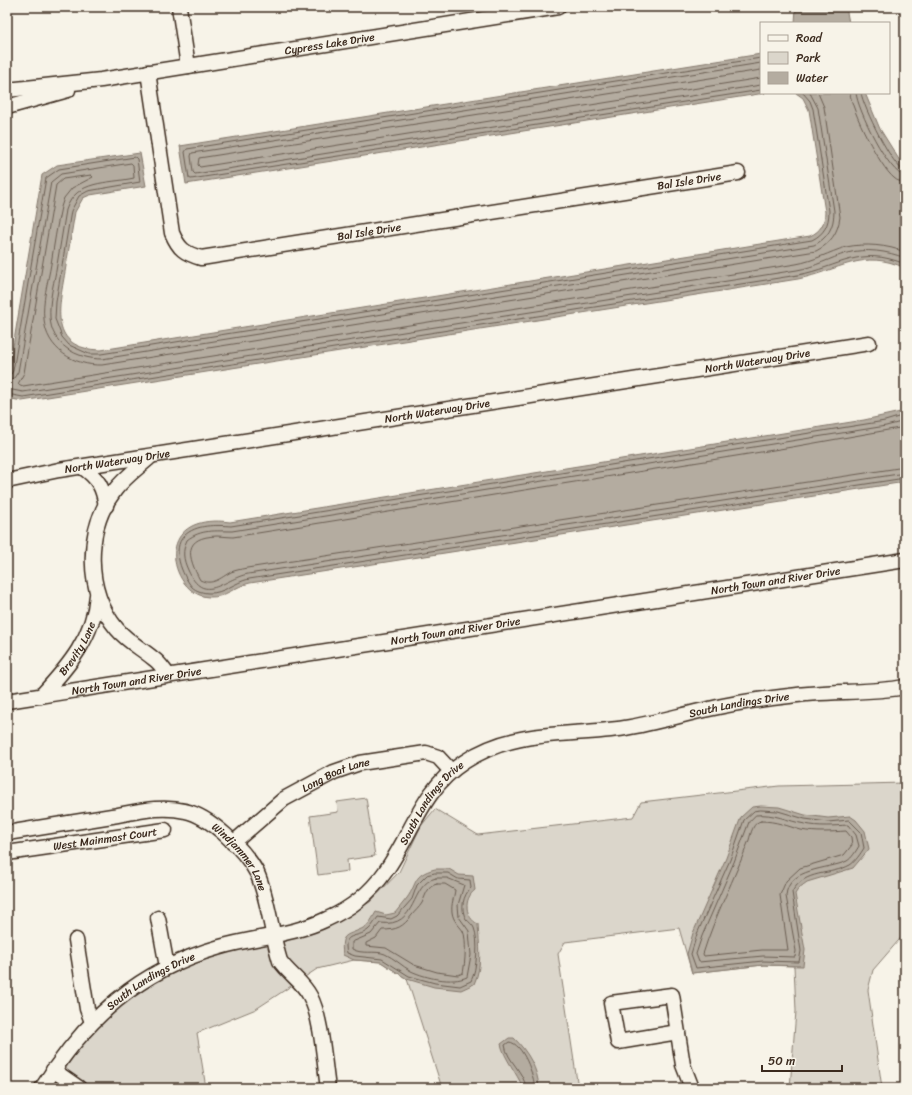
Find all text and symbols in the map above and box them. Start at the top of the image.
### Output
legend [760,22,890,94]
street label: Cypress Lake Drive [283,27,376,61]
text: Road [796,27,823,49]
text: Park [796,47,821,69]
text: Water [796,67,829,89]
street label: Bal Isle Drive [656,167,723,196]
street label: Bal Isle Drive [336,217,403,246]
street label: North Waterway Drive [703,343,812,379]
street label: North Waterway Drive [383,393,492,429]
street label: North Waterway Drive [63,444,172,479]
street label: North Town and River Drive [709,561,842,600]
street label: North Town and River Drive [389,611,522,651]
street label: Brevity Lane [54,619,101,680]
street label: North Town and River Drive [70,662,203,701]
street label: South Landings Drive [687,687,791,723]
street label: Long Boat Lane [298,753,371,798]
street label: South Landings Drive [394,756,468,849]
street label: Windjammer Lane [207,818,272,894]
street label: West Mainmast Court [52,822,159,856]
street label: South Landings Drive [102,947,198,1015]
scale bar [762,1047,842,1073]
text: 50 m [768,1050,795,1072]

